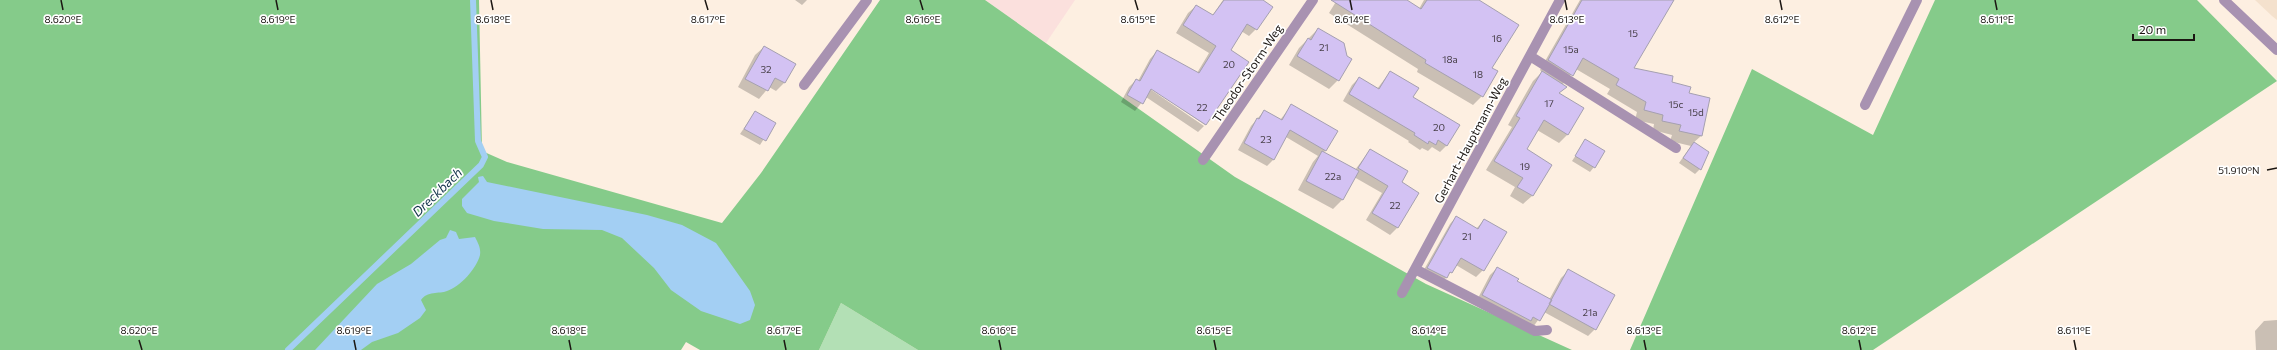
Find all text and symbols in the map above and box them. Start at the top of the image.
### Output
text: 8.620°E [45,13,81,25]
text: 8.619°E [260,13,296,25]
text: 8.618°E [475,13,511,25]
text: 8.617°E [691,13,725,25]
text: 8.616°E [905,13,941,25]
text: 8.615°E [1121,13,1155,25]
text: 8.614°E [1334,13,1370,25]
text: 8.613°E [1550,13,1584,25]
text: 8.612°E [1765,13,1799,25]
text: 8.611°E [1980,13,2014,25]
scale bar [2133,16,2194,42]
street label: Theodor-Storm-Weg [1209,21,1285,125]
text: 20 m [2139,22,2166,36]
house number: 15 [1628,27,1638,39]
house number: 16 [1492,32,1502,44]
house number: 21 [1319,41,1329,53]
house number: 15a [1563,43,1579,55]
house number: 18a [1442,53,1458,65]
house number: 20 [1223,58,1235,70]
house number: 32 [760,63,772,75]
house number: 18 [1473,68,1483,80]
street label: Gerhart-Hauptmann-Weg [1431,74,1509,206]
house number: 17 [1544,97,1554,109]
house number: 15c [1669,98,1684,110]
house number: 22 [1196,101,1208,113]
house number: 15d [1688,106,1704,118]
house number: 20 [1433,121,1445,133]
house number: 23 [1260,133,1272,145]
house number: 19 [1520,160,1530,172]
water label: Dreckbach [409,164,465,220]
text: 51.910°N [2218,164,2260,176]
house number: 22a [1325,170,1341,182]
house number: 22 [1389,199,1401,211]
house number: 21 [1462,230,1472,242]
house number: 21a [1582,306,1598,318]
text: 8.620°E [121,324,157,336]
text: 8.619°E [336,324,372,336]
text: 8.618°E [551,324,587,336]
text: 8.617°E [767,324,801,336]
text: 8.616°E [981,324,1017,336]
text: 8.615°E [1197,324,1231,336]
text: 8.614°E [1411,324,1447,336]
text: 8.613°E [1627,324,1661,336]
text: 8.612°E [1842,324,1876,336]
text: 8.611°E [2057,324,2091,336]

